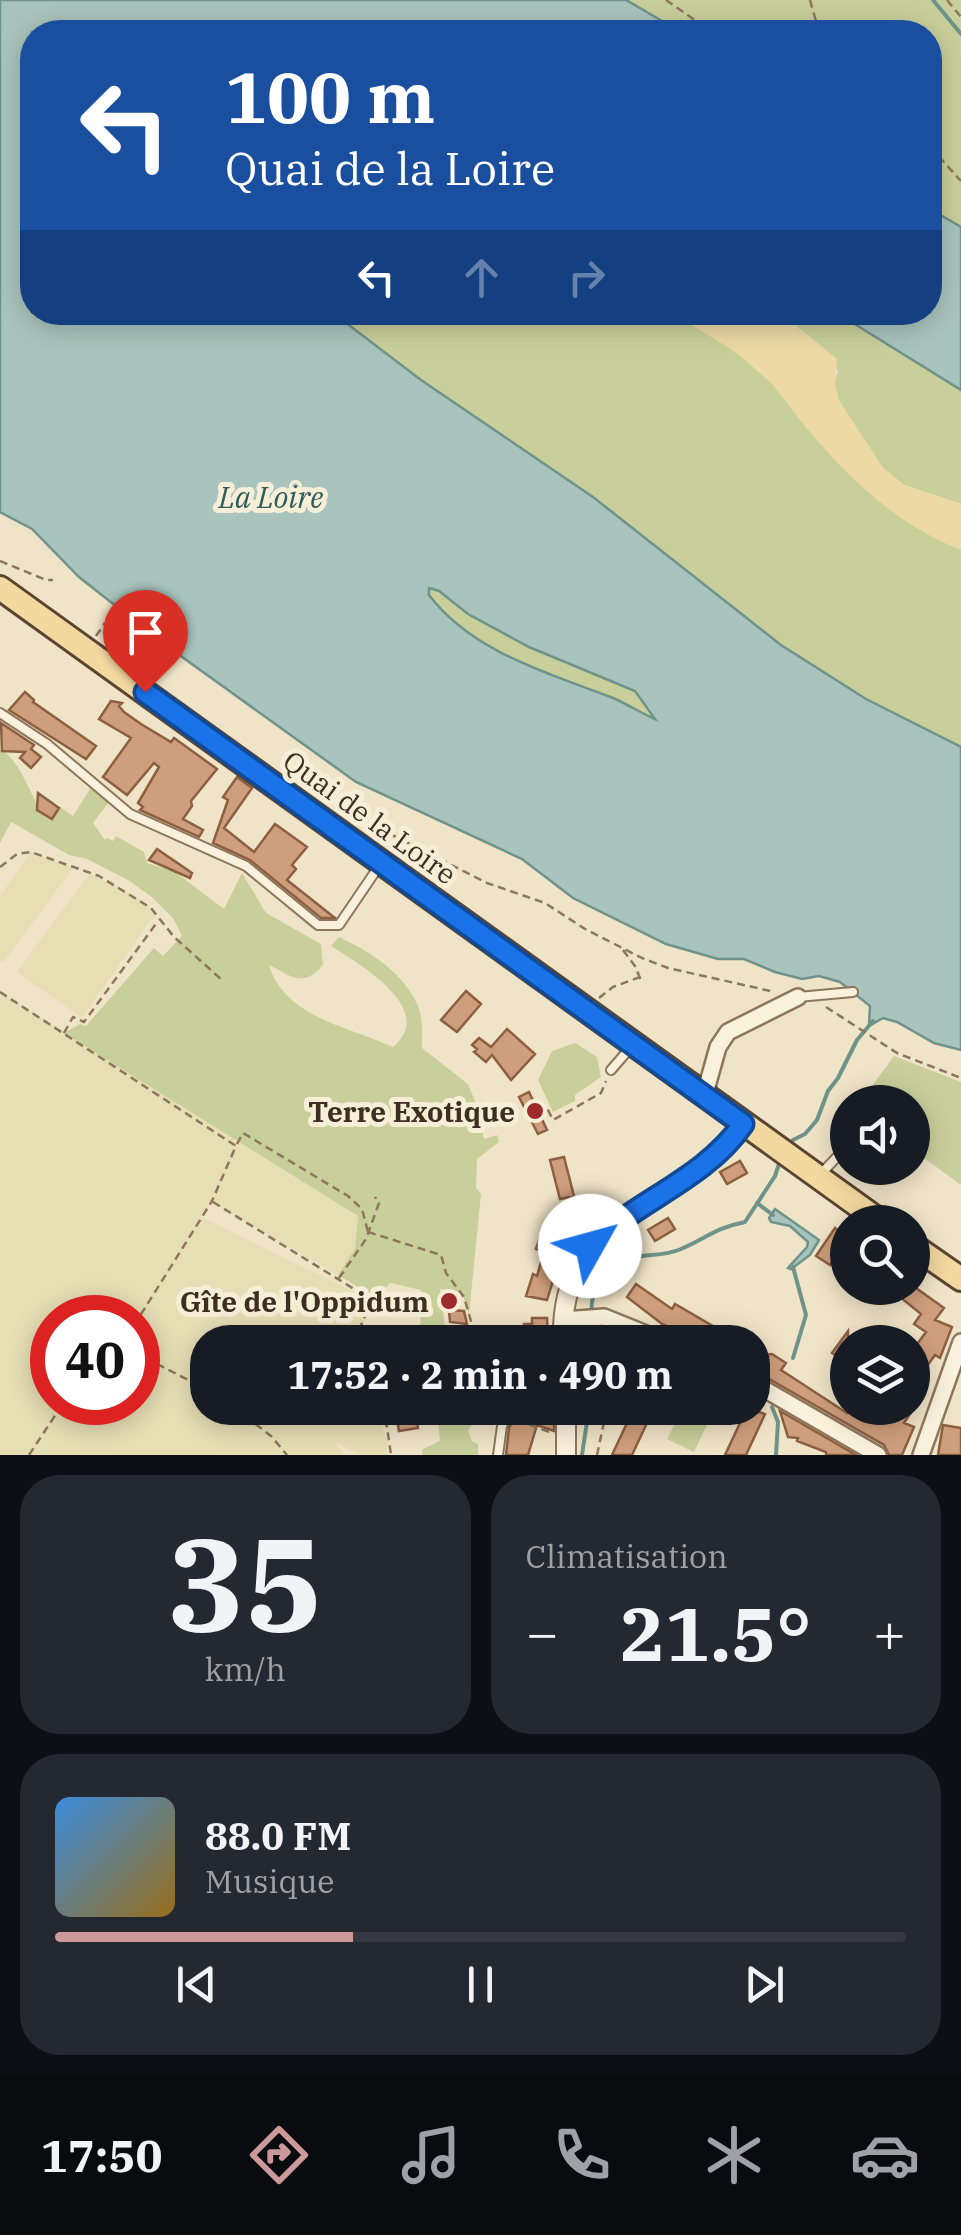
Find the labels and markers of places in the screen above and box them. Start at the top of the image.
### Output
pin [103,590,188,693]
place label: Terre Exotique [308,1093,515,1130]
marker: Terre Exotique [524,1100,546,1122]
place label: Gîte de l'Oppidum [180,1283,429,1320]
marker: Gîte de l'Oppidum [438,1290,460,1312]

